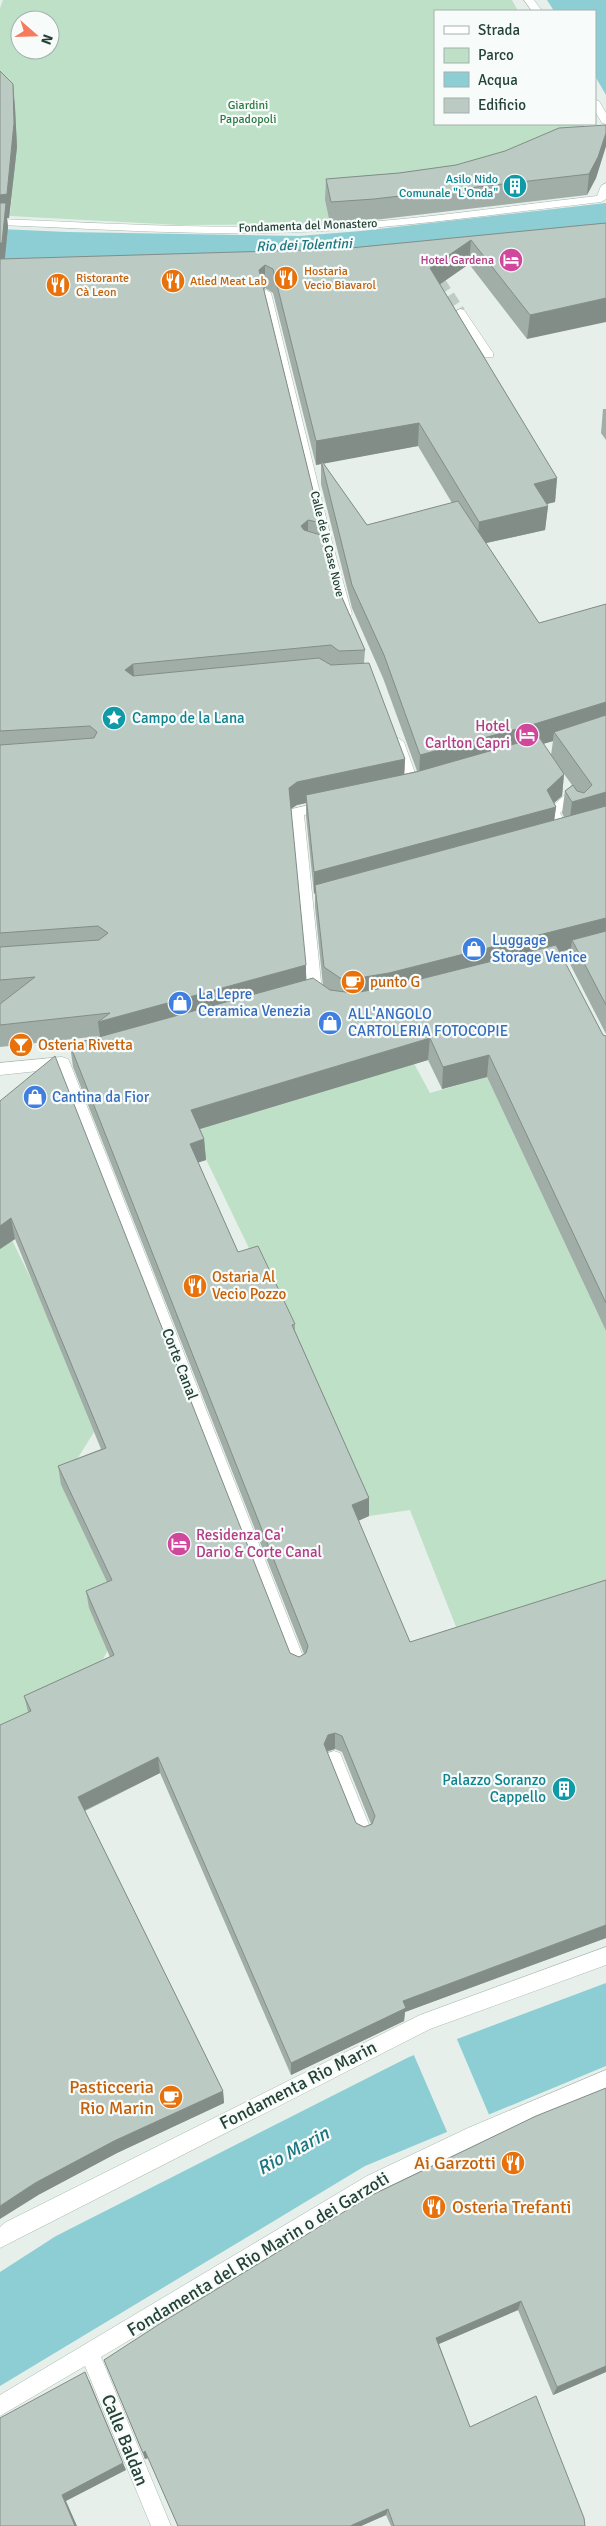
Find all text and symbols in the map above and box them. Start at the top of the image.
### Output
north arrow [10,10,60,60]
legend [434,10,596,125]
text: Strada [478,21,520,39]
text: N [37,32,56,47]
text: Parco [478,46,514,64]
text: Acqua [478,71,518,89]
text: Edificio [478,96,526,114]
park label: Giardini Papadopoli [220,98,276,127]
place label: Asilo Nido Comunale "L'Onda" [399,172,498,201]
building icon: Asilo Nido Comunale "L'Onda" [502,173,528,199]
street label: Fondamenta del Monastero [238,216,378,236]
water label: Rio dei Tolentini [256,235,353,255]
hotel icon: Hotel Gardena [498,247,524,273]
place label: Hotel Gardena [420,253,494,268]
place label: Hostaria Vecio Biavarol [304,264,377,293]
restaurant icon: Hostaria Vecio Biavarol [273,265,299,291]
restaurant icon: Atled Meat Lab [160,268,186,294]
place label: Ristorante Cà Leon [76,271,129,300]
restaurant icon: Ristorante Cà Leon [45,272,71,298]
place label: Atled Meat Lab [190,274,267,289]
street label: Calle de le Case Nove [307,490,347,598]
place icon: Campo de la Lana [101,705,127,731]
place label: Campo de la Lana [132,709,245,727]
place label: Hotel Carlton Capri [425,717,510,752]
hotel icon: Hotel Carlton Capri [514,722,540,748]
place label: Luggage Storage Venice [492,931,587,966]
shop icon: Luggage Storage Venice [461,936,487,962]
cafe icon: punto G [340,969,366,995]
place label: punto G [370,973,420,991]
place label: La Lepre Ceramica Venezia [198,985,311,1020]
shop icon: La Lepre Ceramica Venezia [167,990,193,1016]
place label: ALL'ANGOLO CARTOLERIA FOTOCOPIE [348,1005,508,1040]
shop icon: ALL'ANGOLO CARTOLERIA FOTOCOPIE [317,1010,343,1036]
bar icon: Osteria Rivetta [8,1032,34,1058]
place label: Osteria Rivetta [38,1036,133,1054]
shop icon: Cantina da Fior [22,1084,48,1110]
place label: Cantina da Fior [52,1088,150,1106]
place label: Ostaria Al Vecio Pozzo [212,1268,287,1303]
restaurant icon: Ostaria Al Vecio Pozzo [182,1273,208,1299]
street label: Corte Canal [158,1326,202,1402]
place label: Residenza Ca' Dario & Corte Canal [196,1526,322,1561]
hotel icon: Residenza Ca' Dario & Corte Canal [166,1531,192,1557]
place label: Palazzo Soranzo Cappello [442,1771,546,1806]
building icon: Palazzo Soranzo Cappello [551,1776,577,1802]
street label: Fondamenta Rio Marin [216,2036,380,2134]
place label: Pasticceria Rio Marin [69,2076,154,2119]
cafe icon: Pasticceria Rio Marin [158,2084,184,2110]
water label: Rio Marin [253,2121,334,2181]
restaurant icon: Ai Garzotti [500,2150,526,2176]
place label: Ai Garzotti [414,2152,496,2174]
street label: Fondamenta del Rio Marin o dei Garzoti [123,2167,393,2341]
restaurant icon: Osteria Trefanti [421,2194,447,2220]
place label: Osteria Trefanti [452,2196,571,2218]
street label: Calle Baldan [97,2391,153,2489]

